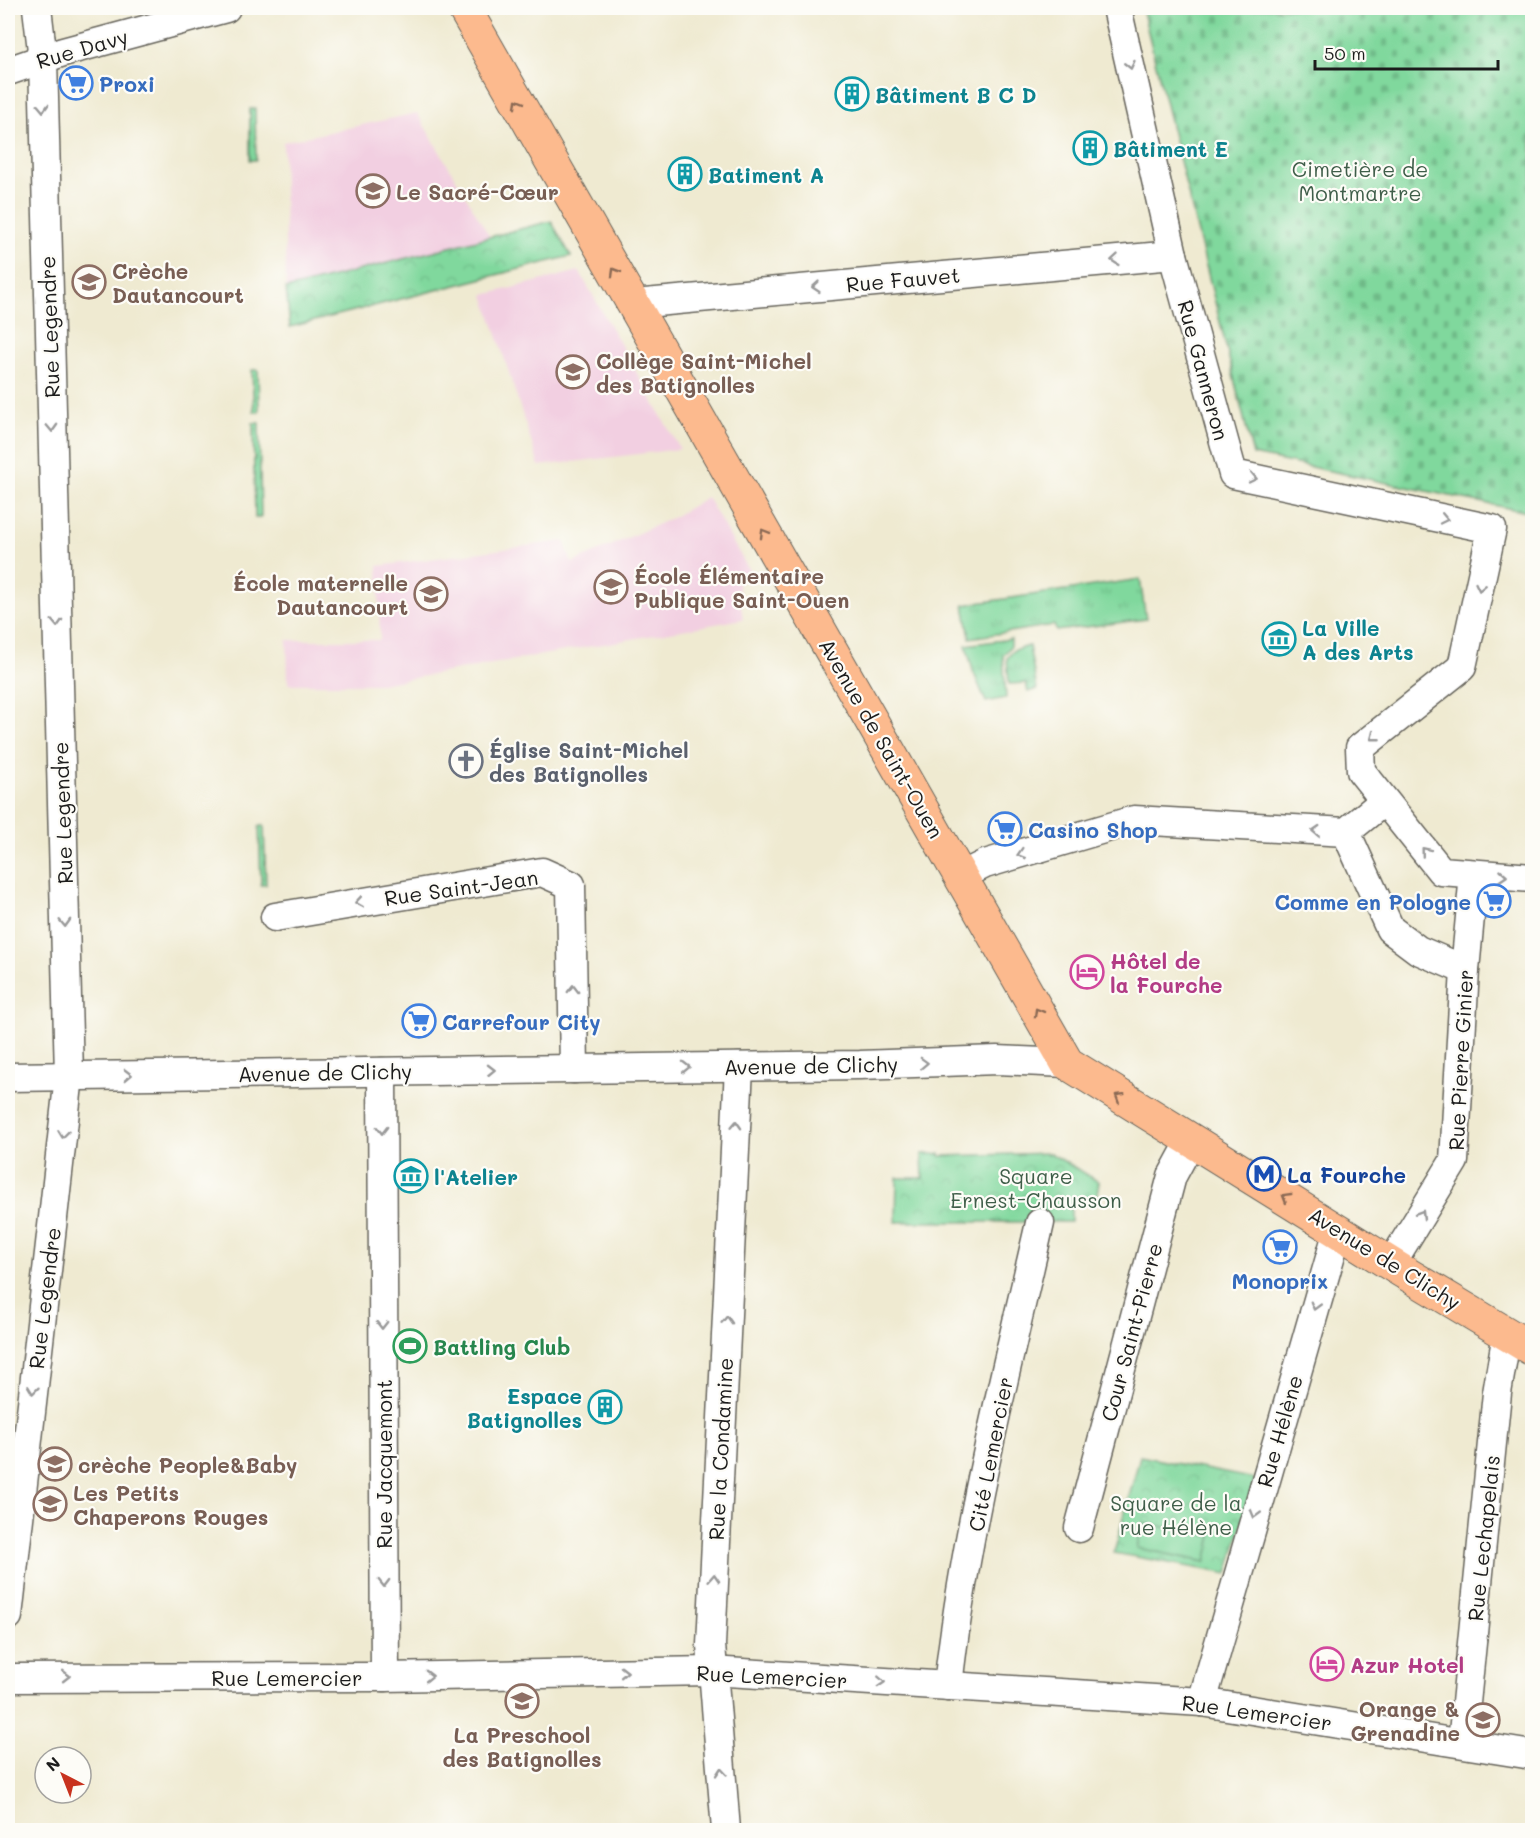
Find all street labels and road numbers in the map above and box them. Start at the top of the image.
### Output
street label: Rue Davy [33,22,131,74]
street label: Rue Legendre [33,255,65,399]
street label: Rue Fauvet [845,261,961,297]
street label: Rue Ganneron [1172,297,1236,443]
street label: Avenue de Saint-Ouen [814,633,950,843]
street label: Rue Legendre [46,741,78,885]
street label: Rue Saint-Jean [382,863,540,911]
street label: Rue Pierre Ginier [1442,969,1478,1151]
street label: Avenue de Clichy [724,1050,898,1080]
street label: Avenue de Clichy [238,1057,412,1087]
street label: Avenue de Clichy [1304,1200,1466,1316]
street label: Rue Legendre [22,1226,66,1370]
street label: Cour Saint-Pierre [1094,1240,1168,1424]
street label: Rue la Condamine [702,1357,738,1541]
street label: Rue Hélène [1250,1372,1308,1490]
street label: Cité Lemercier [962,1374,1018,1534]
street label: Rue Jacquemont [370,1379,397,1549]
street label: Rue Lechapelais [1461,1454,1505,1622]
street label: Rue Lemercier [696,1659,848,1693]
street label: Rue Lemercier [211,1664,363,1691]
street label: Rue Lemercier [1180,1688,1334,1736]

